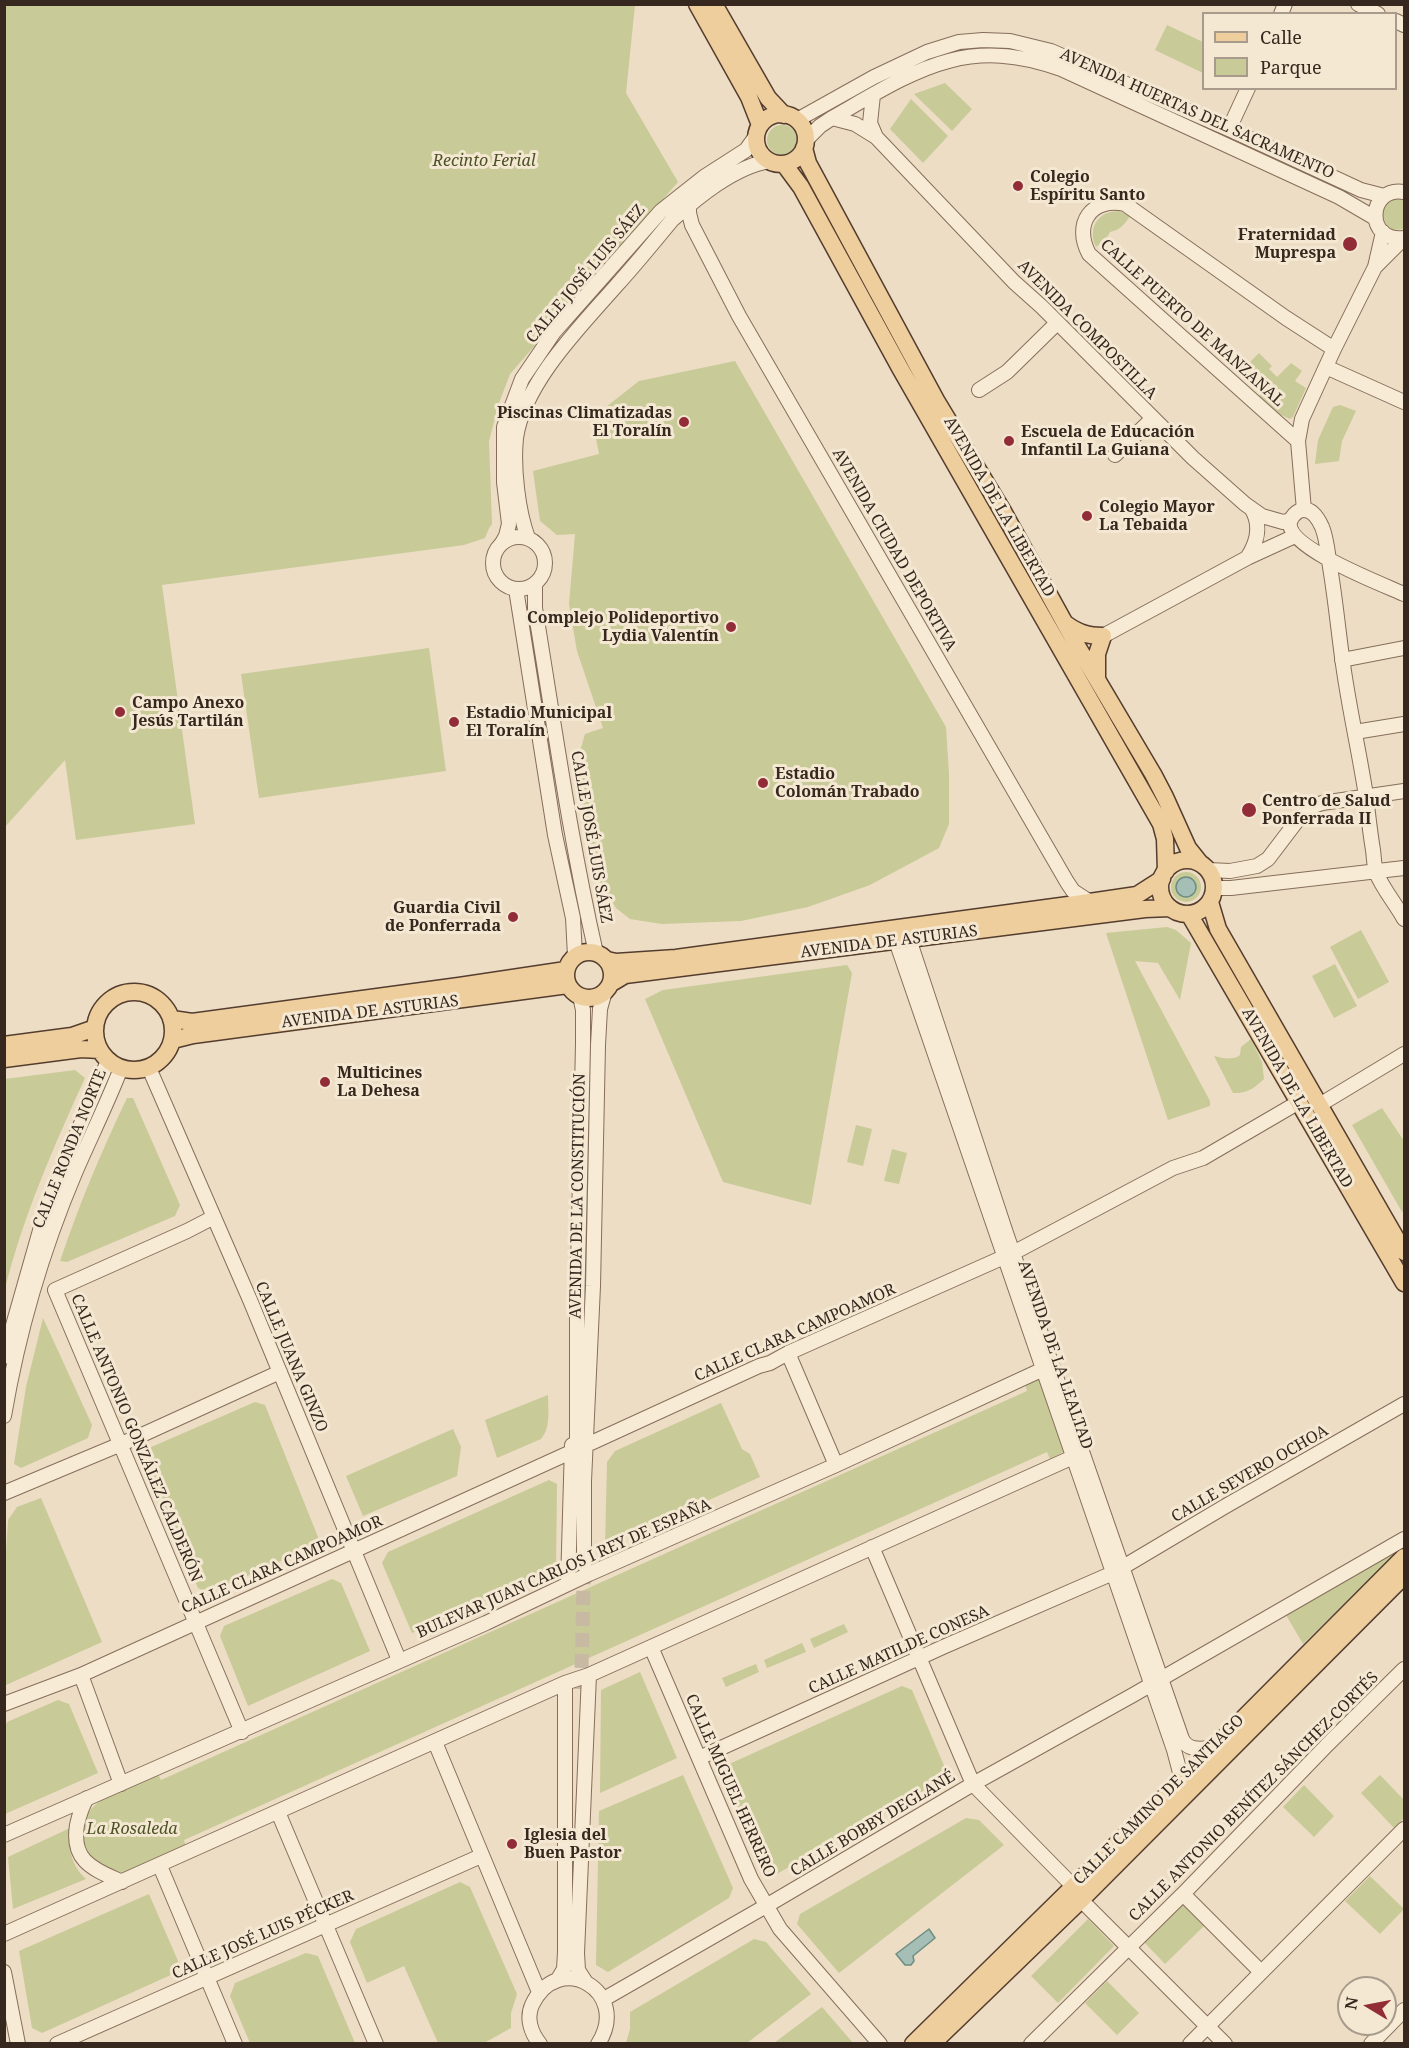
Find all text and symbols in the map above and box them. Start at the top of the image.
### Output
legend [1202,12,1397,90]
text: Calle [1260,25,1302,49]
street label: AVENIDA HUERTAS DEL SACRAMENTO [1057,45,1337,183]
text: Parque [1260,55,1322,79]
park label: Recinto Ferial [432,151,536,171]
place label: Colegio Espíritu Santo [1030,167,1145,205]
marker: Colegio Espíritu Santo [1011,179,1025,193]
street label: CALLE JOSÉ LUIS SÁEZ [522,201,650,347]
place label: Fraternidad Muprespa [1238,225,1336,263]
street label: CALLE PUERTO DE MANZANAL [1096,235,1288,411]
marker: Fraternidad Muprespa [1341,235,1359,253]
street label: AVENIDA COMPOSTILLA [1013,256,1161,404]
place label: Piscinas Climatizadas El Toralín [497,403,672,441]
street label: AVENIDA DE LA LIBERTAD [939,413,1059,601]
marker: Piscinas Climatizadas El Toralín [677,415,691,429]
place label: Escuela de Educación Infantil La Guiana [1021,422,1195,460]
marker: Escuela de Educación Infantil La Guiana [1002,434,1016,448]
street label: AVENIDA CIUDAD DEPORTIVA [828,445,960,655]
place label: Colegio Mayor La Tebaida [1099,497,1215,535]
marker: Colegio Mayor La Tebaida [1080,509,1094,523]
place label: Complejo Polideportivo Lydia Valentín [527,608,719,646]
marker: Complejo Polideportivo Lydia Valentín [724,620,738,634]
place label: Campo Anexo Jesús Tartilán [132,693,244,731]
place label: Estadio Municipal El Toralín [466,703,612,741]
marker: Campo Anexo Jesús Tartilán [113,705,127,719]
marker: Estadio Municipal El Toralín [447,715,461,729]
street label: CALLE JOSÉ LUIS SÁEZ [566,749,616,925]
place label: Estadio Colomán Trabado [775,764,919,802]
marker: Estadio Colomán Trabado [756,776,770,790]
place label: Centro de Salud Ponferrada II [1262,791,1391,829]
marker: Centro de Salud Ponferrada II [1240,801,1258,819]
place label: Guardia Civil de Ponferrada [385,898,501,936]
marker: Guardia Civil de Ponferrada [506,910,520,924]
street label: AVENIDA DE ASTURIAS [799,922,979,962]
street label: AVENIDA DE ASTURIAS [280,992,460,1032]
street label: AVENIDA DE LA LIBERTAD [1237,1004,1357,1192]
place label: Multicines La Dehesa [337,1063,422,1101]
street label: CALLE RONDA NORTE [29,1066,111,1232]
street label: AVENIDA DE LA CONSTITUCIÓN [566,1073,590,1319]
marker: Multicines La Dehesa [318,1075,332,1089]
street label: AVENIDA DE LA LEALTAD [1014,1258,1096,1452]
street label: CALLE JUANA GINZO [251,1279,331,1435]
street label: CALLE CLARA CAMPOAMOR [691,1280,899,1386]
street label: CALLE ANTONIO GONZÁLEZ CALDERÓN [66,1291,206,1585]
street label: CALLE SEVERO OCHOA [1168,1421,1332,1527]
street label: BULEVAR JUAN CARLOS I REY DE ESPAÑA [414,1495,714,1643]
street label: CALLE CLARA CAMPOAMOR [178,1512,386,1618]
street label: CALLE MATILDE CONESA [806,1601,992,1699]
street label: CALLE ANTONIO BENÍTEZ SÁNCHEZ-CORTÉS [1125,1668,1383,1926]
street label: CALLE MIGUEL HERRERO [681,1691,779,1881]
street label: CALLE CAMINO DE SANTIAGO [1070,1711,1248,1889]
street label: CALLE BOBBY DEGLANÉ [787,1767,959,1881]
park label: La Rosaleda [86,1819,178,1839]
place label: Iglesia del Buen Pastor [524,1825,622,1863]
marker: Iglesia del Buen Pastor [505,1837,519,1851]
street label: CALLE JOSÉ LUIS PÉCKER [169,1886,357,1984]
north arrow [1337,1976,1397,2036]
text: N [1339,1995,1363,2011]

